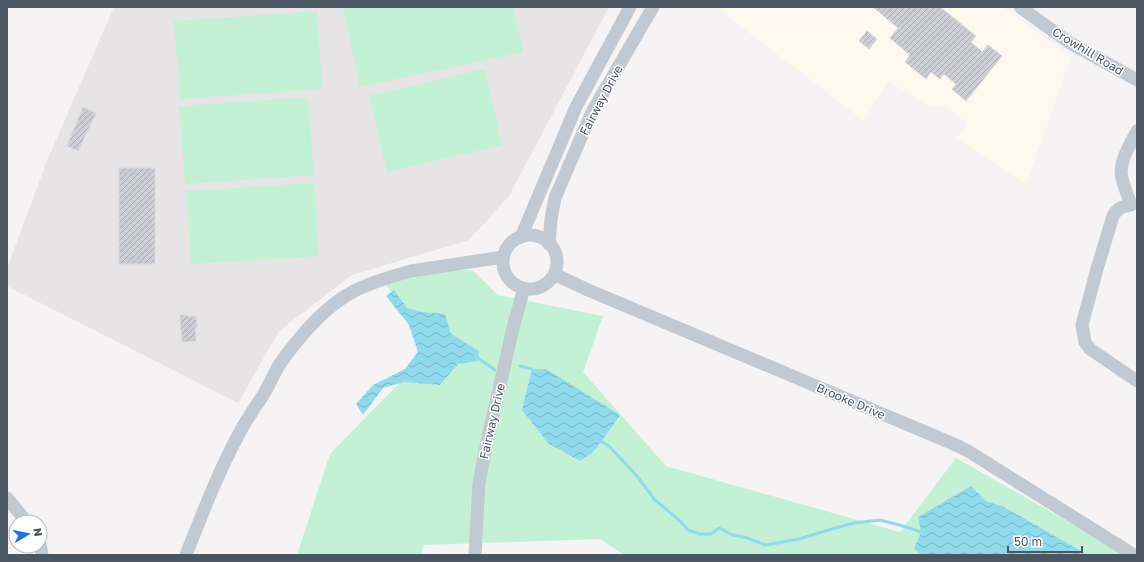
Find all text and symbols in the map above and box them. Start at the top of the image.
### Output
street label: Crowhill Road [1050,24,1126,78]
street label: Fairway Drive [576,62,626,138]
street label: Brooke Drive [814,380,888,422]
street label: Fairway Drive [476,382,508,460]
north arrow [8,514,48,554]
text: N [31,527,45,537]
scale bar [1008,528,1082,554]
text: 50 m [1014,534,1042,549]

